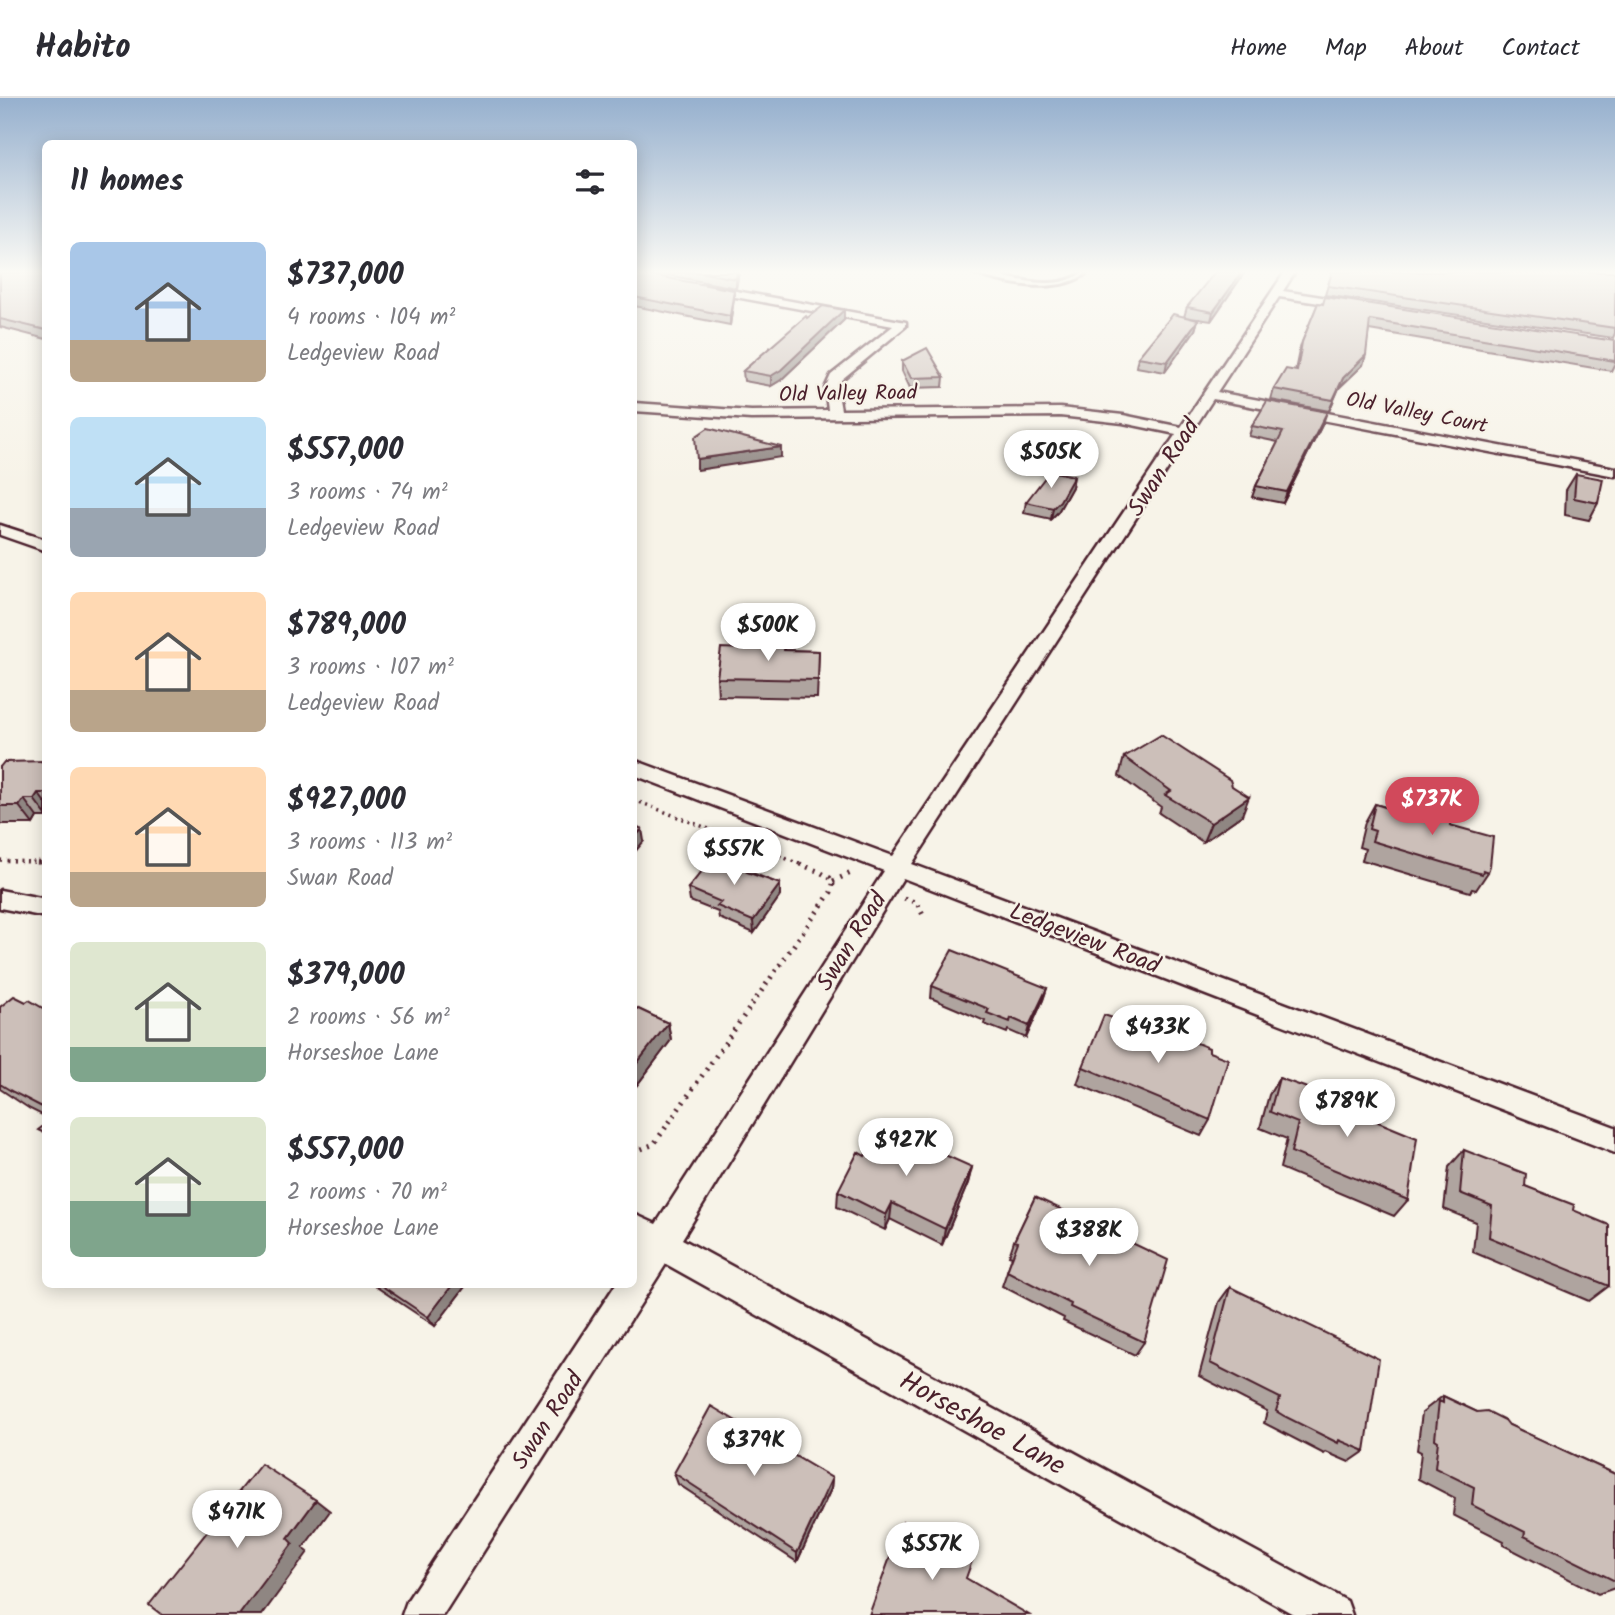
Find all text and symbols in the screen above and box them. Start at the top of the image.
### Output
text: Habito [35,22,131,75]
text: Home [1230,29,1287,68]
text: Map [1325,29,1367,68]
text: About [1405,29,1463,68]
text: Contact [1501,29,1580,68]
text: 11 homes [70,158,183,206]
icon: filters [571,163,609,201]
text: $737,000 [287,252,404,300]
icon: home [126,270,210,354]
text: 4 rooms · 104 m² [287,300,455,336]
text: Ledgeview Road [287,336,439,372]
street label: Old Valley Road [779,377,918,412]
street label: Old Valley Court [1343,384,1491,443]
street label: Swan Road [1118,410,1211,525]
text: $557,000 [287,427,403,475]
pin: $505K [1002,430,1100,490]
text: $505K [1020,435,1082,471]
icon: home [126,445,210,529]
text: 3 rooms · 74 m² [287,475,448,511]
text: Ledgeview Road [287,511,439,547]
text: $789,000 [287,602,406,650]
pin: $500K [719,603,817,663]
text: $500K [737,608,799,644]
icon: home [126,620,210,704]
text: 3 rooms · 107 m² [287,650,454,686]
text: Ledgeview Road [287,686,439,722]
text: $927,000 [287,777,406,825]
pin: $737K [1383,778,1481,837]
text: $737K [1401,782,1463,818]
icon: home [126,795,210,879]
text: 3 rooms · 113 m² [287,825,452,861]
pin: $557K [685,828,783,887]
text: $557K [703,832,765,868]
text: Swan Road [287,861,393,897]
street label: Swan Road [806,884,899,999]
street label: Ledgeview Road [1003,893,1166,986]
text: $379,000 [287,952,405,1000]
icon: home [126,970,210,1054]
text: 2 rooms · 56 m² [287,1000,450,1036]
pin: $433K [1109,1006,1207,1065]
text: $433K [1125,1010,1191,1046]
text: Horseshoe Lane [287,1036,439,1072]
pin: $789K [1298,1080,1396,1139]
text: $789K [1315,1084,1379,1120]
pin: $927K [857,1118,955,1178]
text: $927K [874,1123,938,1159]
text: $557,000 [287,1127,403,1175]
icon: home [126,1145,210,1229]
text: 2 rooms · 70 m² [287,1175,447,1211]
pin: $388K [1040,1208,1138,1268]
text: Horseshoe Lane [287,1211,439,1247]
text: $388K [1055,1213,1123,1249]
street label: Horseshoe Lane [890,1360,1074,1489]
street label: Swan Road [502,1363,595,1478]
pin: $379K [705,1418,803,1478]
text: $379K [723,1423,785,1459]
pin: $471K [188,1490,286,1550]
text: $471K [208,1495,266,1531]
pin: $557K [883,1522,981,1582]
text: $557K [901,1527,963,1563]

